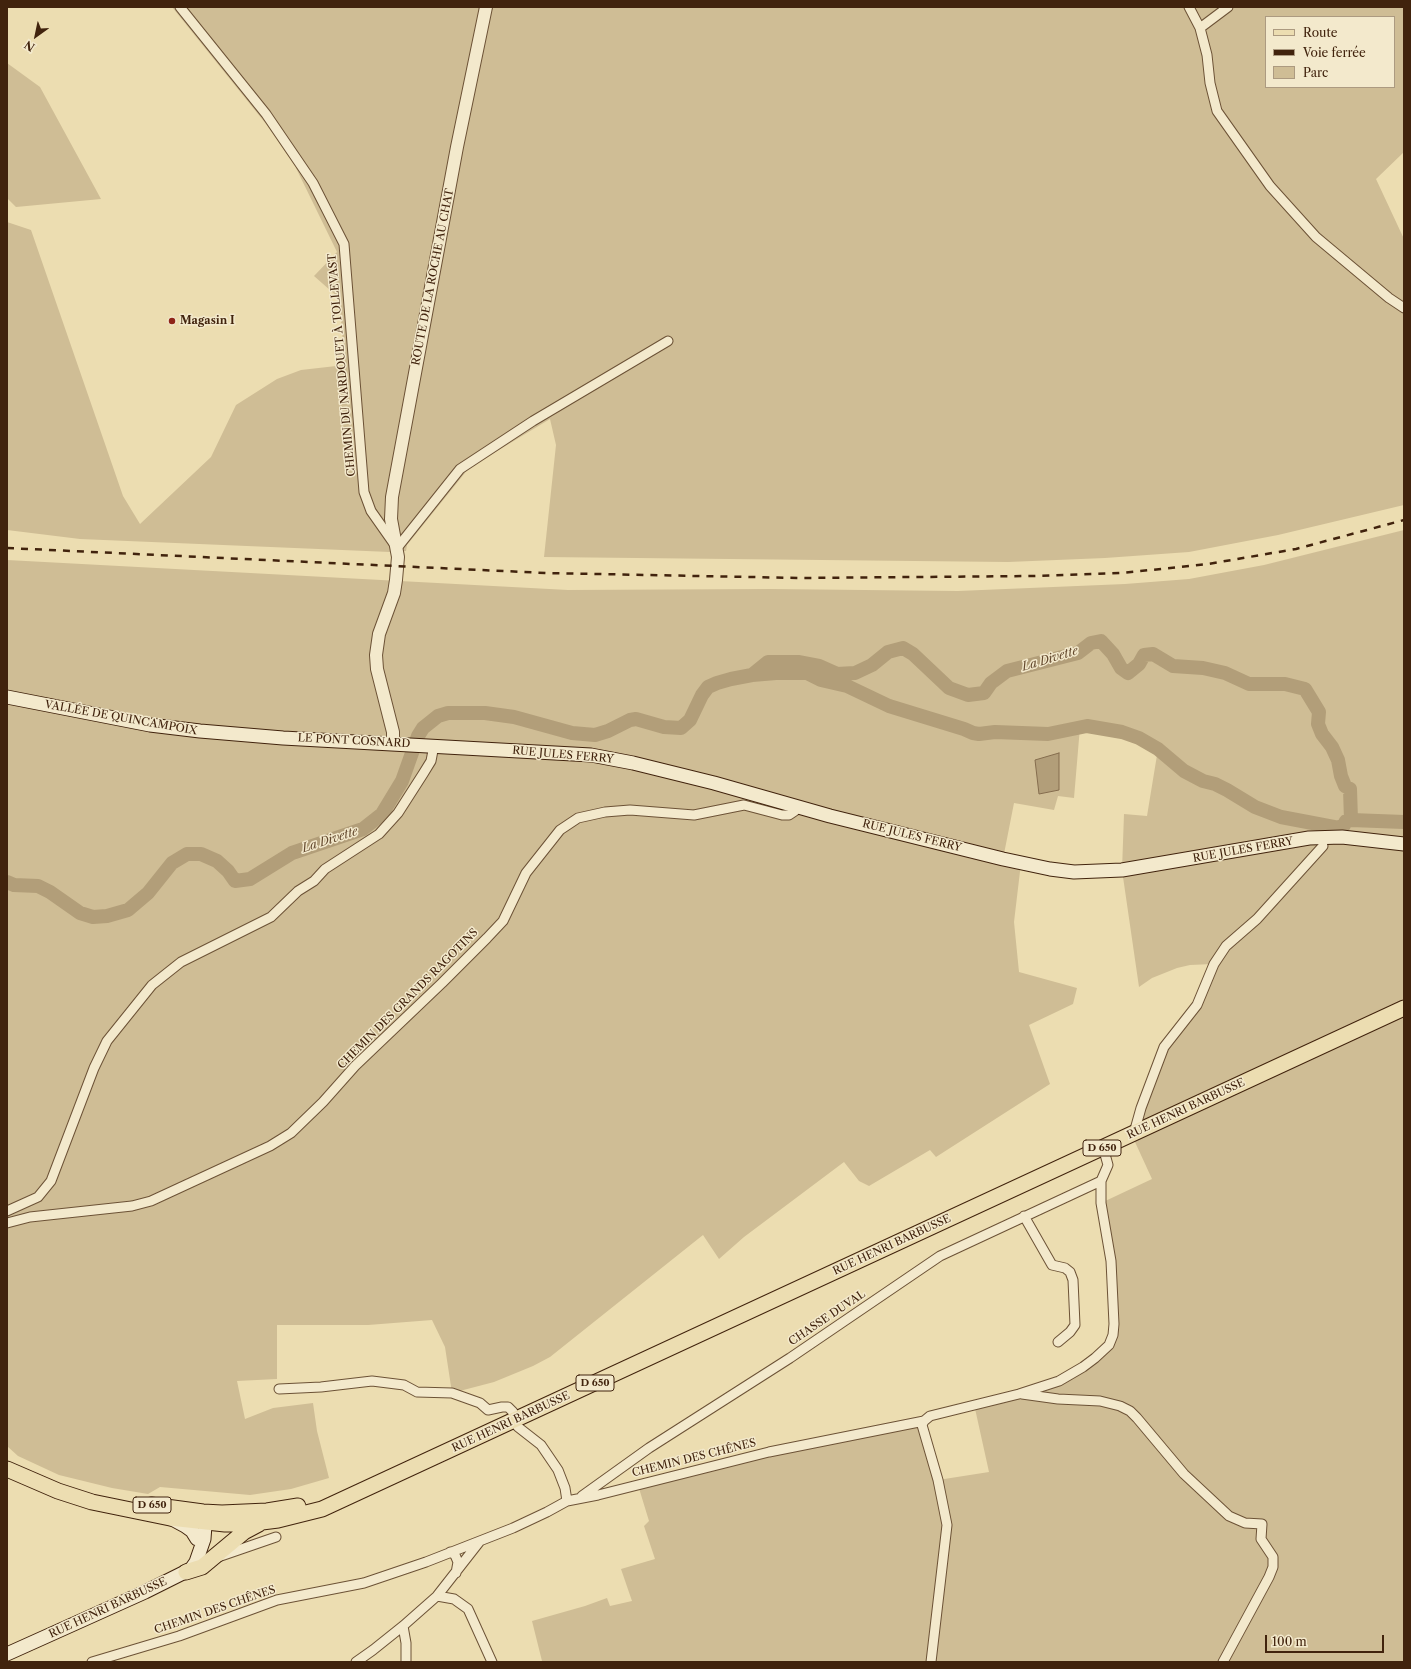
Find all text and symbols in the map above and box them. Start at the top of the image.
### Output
north arrow [16,16,56,56]
legend [1265,16,1395,88]
text: Route [1303,25,1337,40]
text: N [22,38,37,55]
text: Voie ferrée [1303,45,1366,60]
text: Parc [1303,65,1328,80]
street label: ROUTE DE LA ROCHE AU CHAT [409,187,457,367]
street label: CHEMIN DU NARDOUET À TOLLEVAST [326,253,358,477]
place label: Magasin I [180,314,235,328]
marker: Magasin I [167,316,177,326]
water label: La Divette [1020,644,1080,674]
street label: VALLÉE DE QUINCAMPOIX [44,698,198,738]
street label: LE PONT COSNARD [297,731,411,751]
street label: RUE JULES FERRY [512,744,614,766]
street label: RUE JULES FERRY [861,817,963,855]
water label: La Divette [300,824,360,856]
street label: RUE JULES FERRY [1192,835,1294,865]
street label: CHEMIN DES GRANDS RAGOTINS [335,926,481,1072]
street label: RUE HENRI BARBUSSE [1125,1076,1247,1142]
road number: D 650 [1083,1140,1121,1156]
street label: RUE HENRI BARBUSSE [831,1212,953,1278]
street label: CHASSE DUVAL [786,1288,868,1348]
road number: D 650 [576,1375,614,1391]
street label: RUE HENRI BARBUSSE [450,1389,572,1455]
street label: CHEMIN DES CHÊNES [631,1436,757,1480]
road number: D 650 [133,1497,171,1513]
street label: RUE HENRI BARBUSSE [47,1575,169,1641]
street label: CHEMIN DES CHÊNES [153,1583,277,1637]
scale bar [1267,1627,1386,1653]
text: 100 m [1272,1634,1307,1649]

